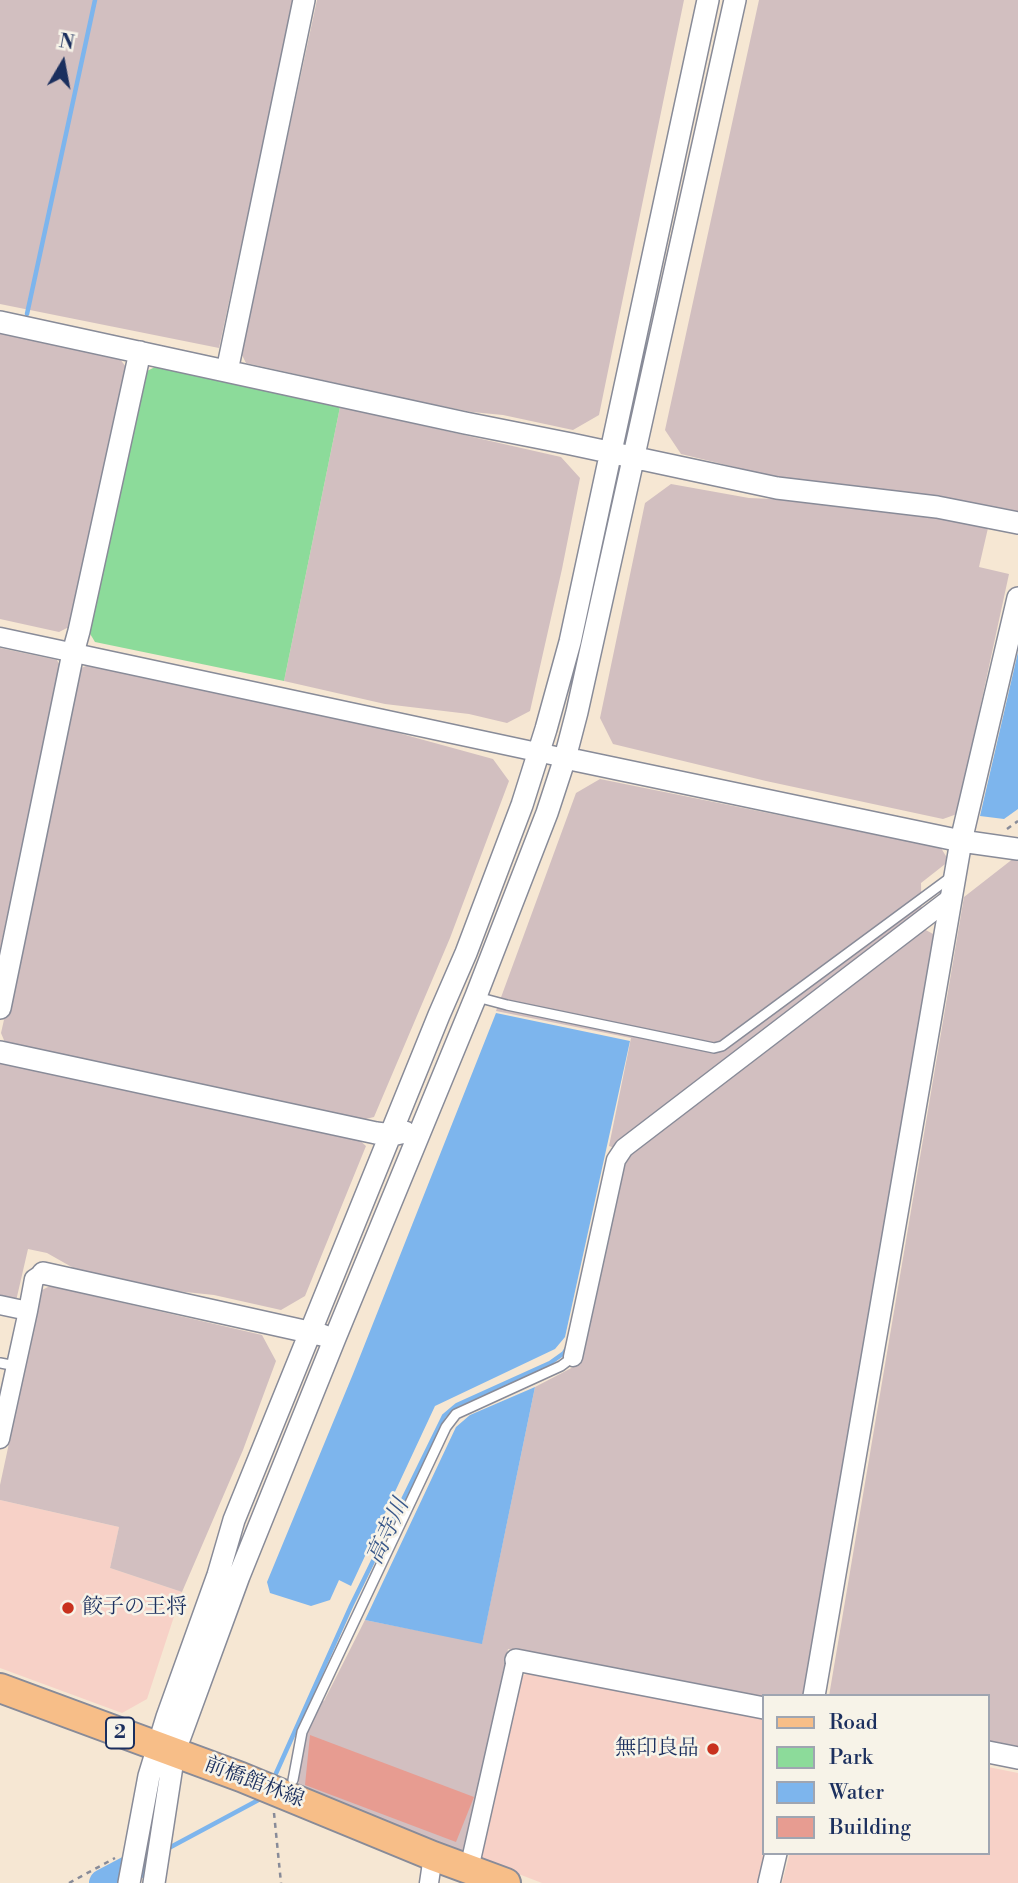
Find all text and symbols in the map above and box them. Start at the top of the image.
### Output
north arrow [28,28,98,98]
text: N [57,29,76,55]
water label: 高寺川 [362,1495,416,1569]
place label: 餃子の王将 [82,1595,187,1621]
marker: 餃子の王将 [60,1600,76,1616]
legend [762,1694,990,1855]
text: Road [829,1710,878,1736]
road number: 2 [106,1718,134,1749]
place label: 無印良品 [615,1736,699,1762]
marker: 無印良品 [705,1741,721,1757]
text: Park [829,1745,873,1771]
street label: 前橋館林線 [200,1752,308,1814]
text: Water [829,1780,884,1806]
text: Building [829,1815,911,1841]

